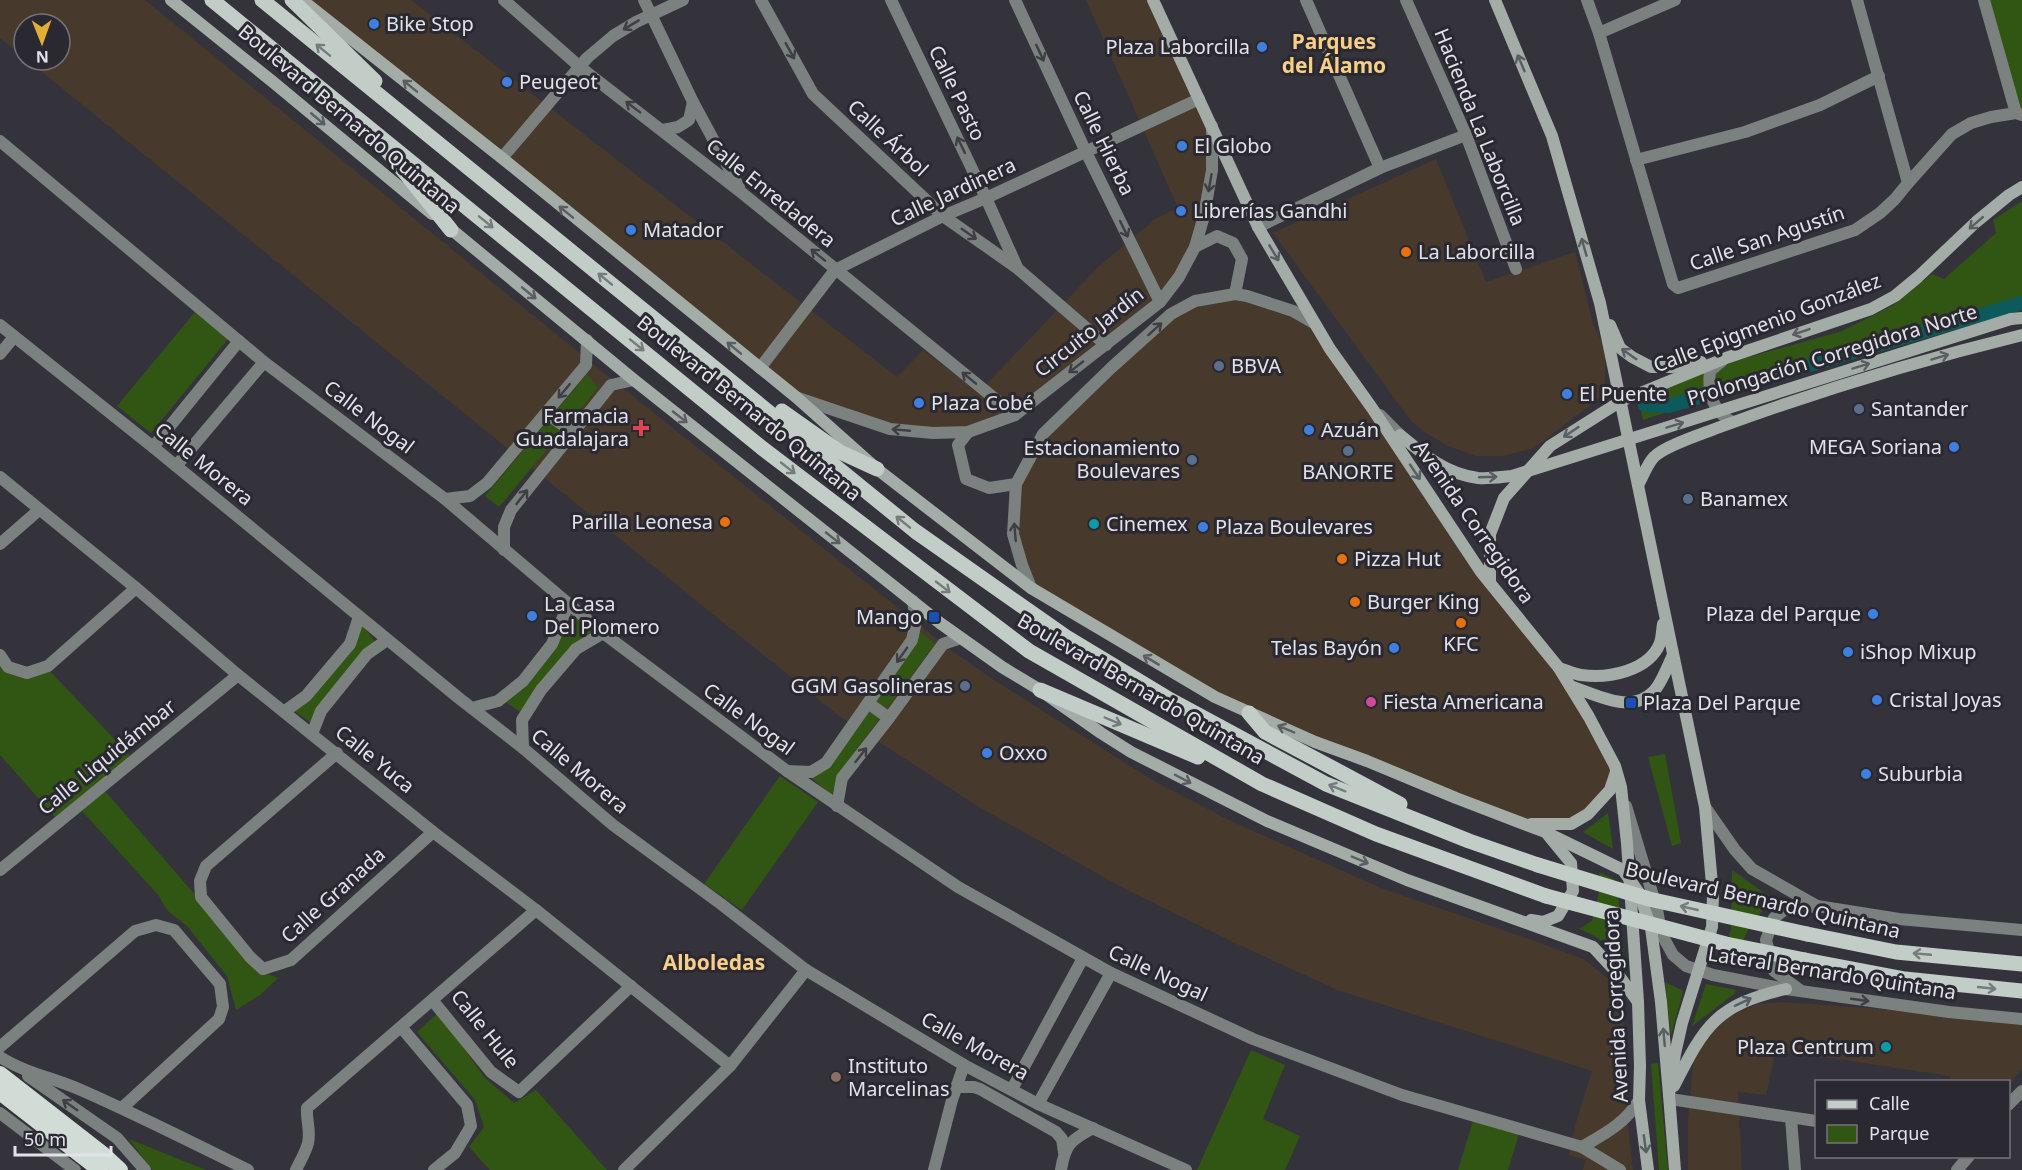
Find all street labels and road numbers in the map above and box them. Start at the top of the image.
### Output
street label: Boulevard Bernardo Quintana [233,18,466,219]
street label: Hacienda La Laborcilla [1429,24,1532,229]
street label: Calle Pasto [923,41,992,145]
street label: Calle Hierba [1067,86,1142,200]
street label: Calle Árbol [842,93,935,182]
street label: Calle Enredadera [701,132,842,253]
street label: Calle Jardinera [886,151,1020,232]
street label: Calle San Agustín [1686,198,1848,277]
street label: Calle Epigmenio González [1649,267,1884,378]
street label: Circuito Jardín [1029,280,1149,383]
street label: Prolongación Corregidora Norte [1684,297,1980,412]
street label: Boulevard Bernardo Quintana [631,309,867,507]
street label: Calle Nogal [319,374,420,459]
street label: Calle Morera [150,416,259,512]
street label: Avenida Corregidora [1408,435,1541,609]
street label: Boulevard Bernardo Quintana [1013,607,1270,771]
street label: Calle Nogal [698,676,800,761]
street label: Calle Liquidámbar [32,693,181,821]
street label: Calle Yuca [330,718,421,799]
street label: Calle Morera [526,722,635,819]
street label: Calle Granada [275,841,391,949]
street label: Boulevard Bernardo Quintana [1623,855,1903,944]
street label: Avenida Corregidora [1597,909,1634,1103]
street label: Calle Nogal [1104,938,1212,1007]
street label: Lateral Bernardo Quintana [1706,940,1958,1005]
street label: Calle Hule [445,984,526,1074]
street label: Calle Morera [917,1005,1034,1086]

